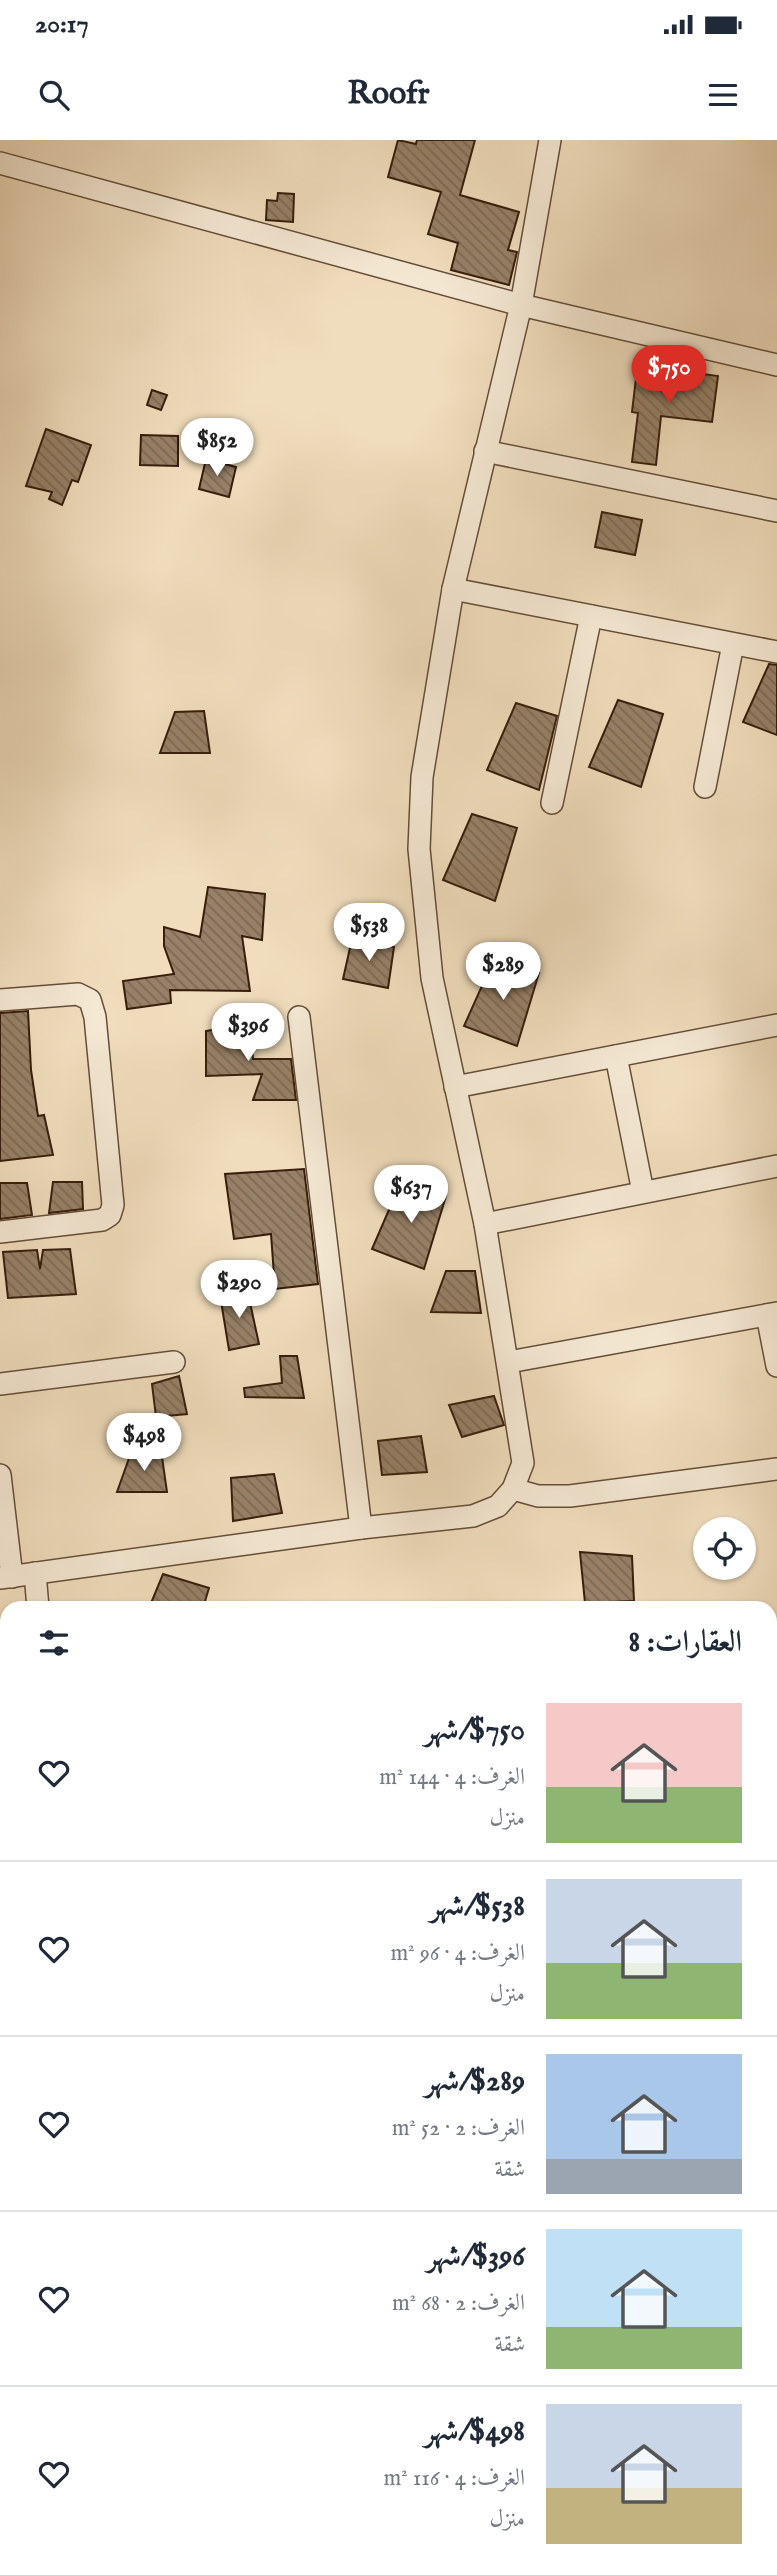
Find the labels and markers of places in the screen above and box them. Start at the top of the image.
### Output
pin: $750 [628,345,710,405]
pin: $852 [176,418,258,478]
pin: $538 [328,904,410,963]
pin: $289 [462,942,544,1002]
pin: $396 [207,1004,289,1063]
pin: $637 [370,1166,452,1225]
pin: $290 [198,1260,280,1320]
pin: $498 [103,1414,185,1473]

